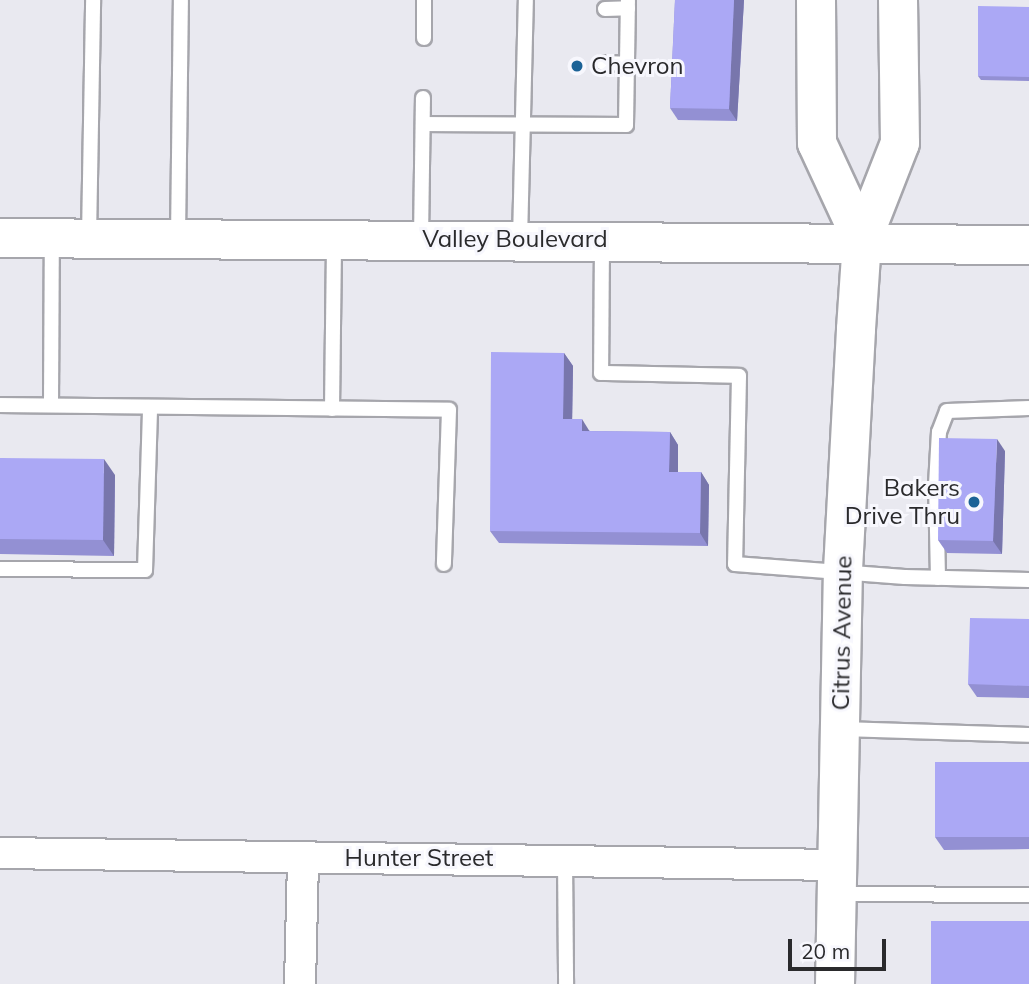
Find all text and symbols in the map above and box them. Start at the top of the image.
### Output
place label: Chevron [591,52,683,80]
marker: Chevron [569,58,585,74]
street label: Valley Boulevard [422,225,608,253]
place label: Bakers Drive Thru [845,474,960,530]
marker: Bakers Drive Thru [966,494,982,510]
street label: Citrus Avenue [826,555,858,711]
street label: Hunter Street [345,844,493,872]
scale bar [791,925,889,969]
text: 20 m [801,938,850,964]

